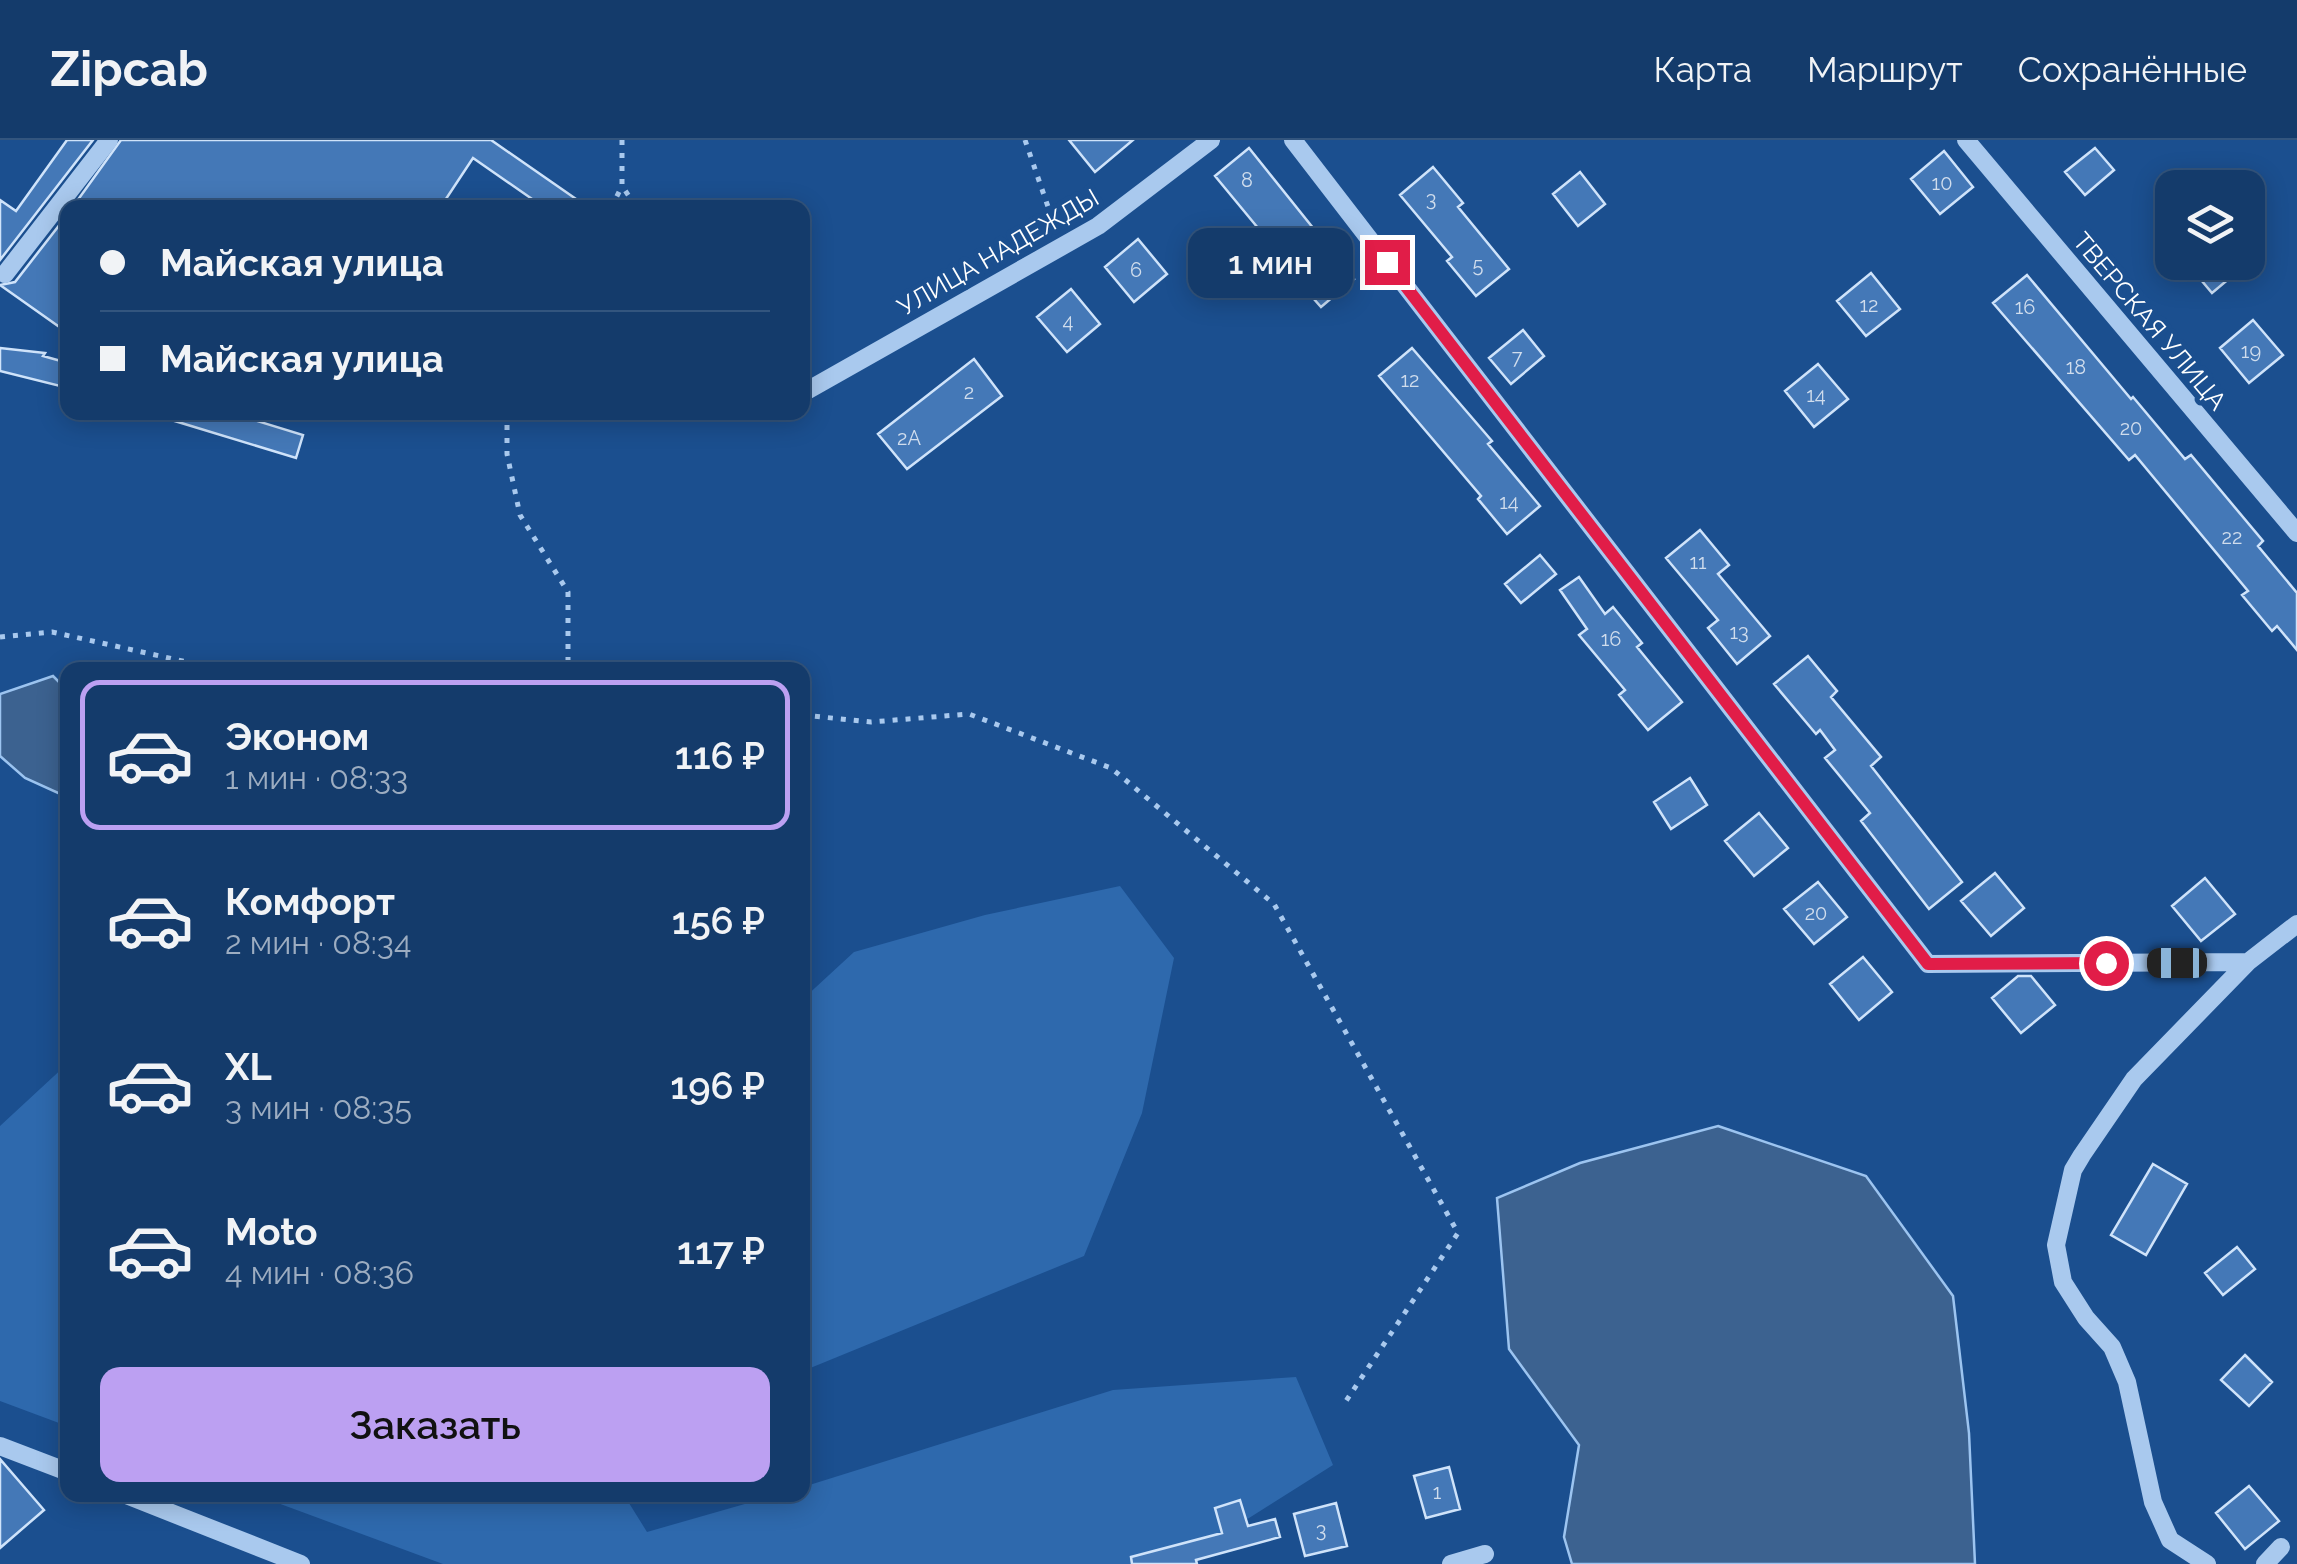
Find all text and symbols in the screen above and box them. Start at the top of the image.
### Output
text: Zipcab [50,41,208,97]
text: Карта [1654,49,1752,90]
text: Маршрут [1807,49,1963,90]
text: Сохранённые [2018,49,2247,90]
house number: 8 [1241,168,1253,192]
map controls [2155,170,2265,280]
button: layers [2155,170,2265,280]
house number: 10 [1932,171,1952,195]
street label: УЛИЦА НАДЕЖДЫ [892,182,1104,322]
house number: 3 [1426,187,1436,211]
street label: ТВЕРСКАЯ УЛИЦА [2067,226,2233,416]
callout: 1 мин [1187,227,1352,297]
text: Майская улица [160,240,444,285]
route end [1365,240,1410,285]
text: 1 мин [1228,244,1313,281]
house number: 5 [1473,253,1484,277]
house number: 6 [1130,258,1142,282]
house number: 12 [1860,293,1878,317]
house number: 16 [2015,295,2035,319]
house number: 4 [1063,309,1074,333]
text: Майская улица [160,336,444,381]
house number: 19 [2241,339,2261,363]
house number: 7 [1512,345,1523,369]
house number: 18 [2066,355,2086,379]
house number: 12 [1401,368,1419,392]
house number: 2 [964,380,974,404]
house number: 14 [1806,383,1826,407]
house number: 20 [2120,416,2142,440]
house number: 2А [897,426,921,450]
house number: 14 [1499,490,1519,514]
house number: 22 [2222,525,2242,549]
house number: 11 [1689,550,1707,574]
house number: 13 [1729,620,1749,644]
house number: 16 [1601,627,1621,651]
icon: car [105,710,195,800]
text: Эконом [225,714,369,759]
text: 116 ₽ [675,733,765,778]
text: 1 мин · 08:33 [225,759,408,796]
icon: car [105,875,195,965]
text: Комфорт [225,879,395,924]
text: 156 ₽ [672,898,765,943]
house number: 20 [1805,901,1827,925]
text: 2 мин · 08:34 [225,924,411,961]
route start [2084,941,2129,986]
car [2147,948,2207,978]
icon: car [105,1040,195,1130]
text: XL [225,1044,272,1089]
text: 196 ₽ [670,1063,765,1108]
text: 3 мин · 08:35 [225,1089,412,1126]
icon: car [105,1205,195,1295]
text: Moto [225,1209,318,1254]
text: 117 ₽ [677,1228,765,1273]
text: 4 мин · 08:36 [225,1254,414,1291]
button: Заказать [100,1367,770,1482]
house number: 1 [1433,1480,1442,1504]
house number: 3 [1316,1518,1326,1542]

